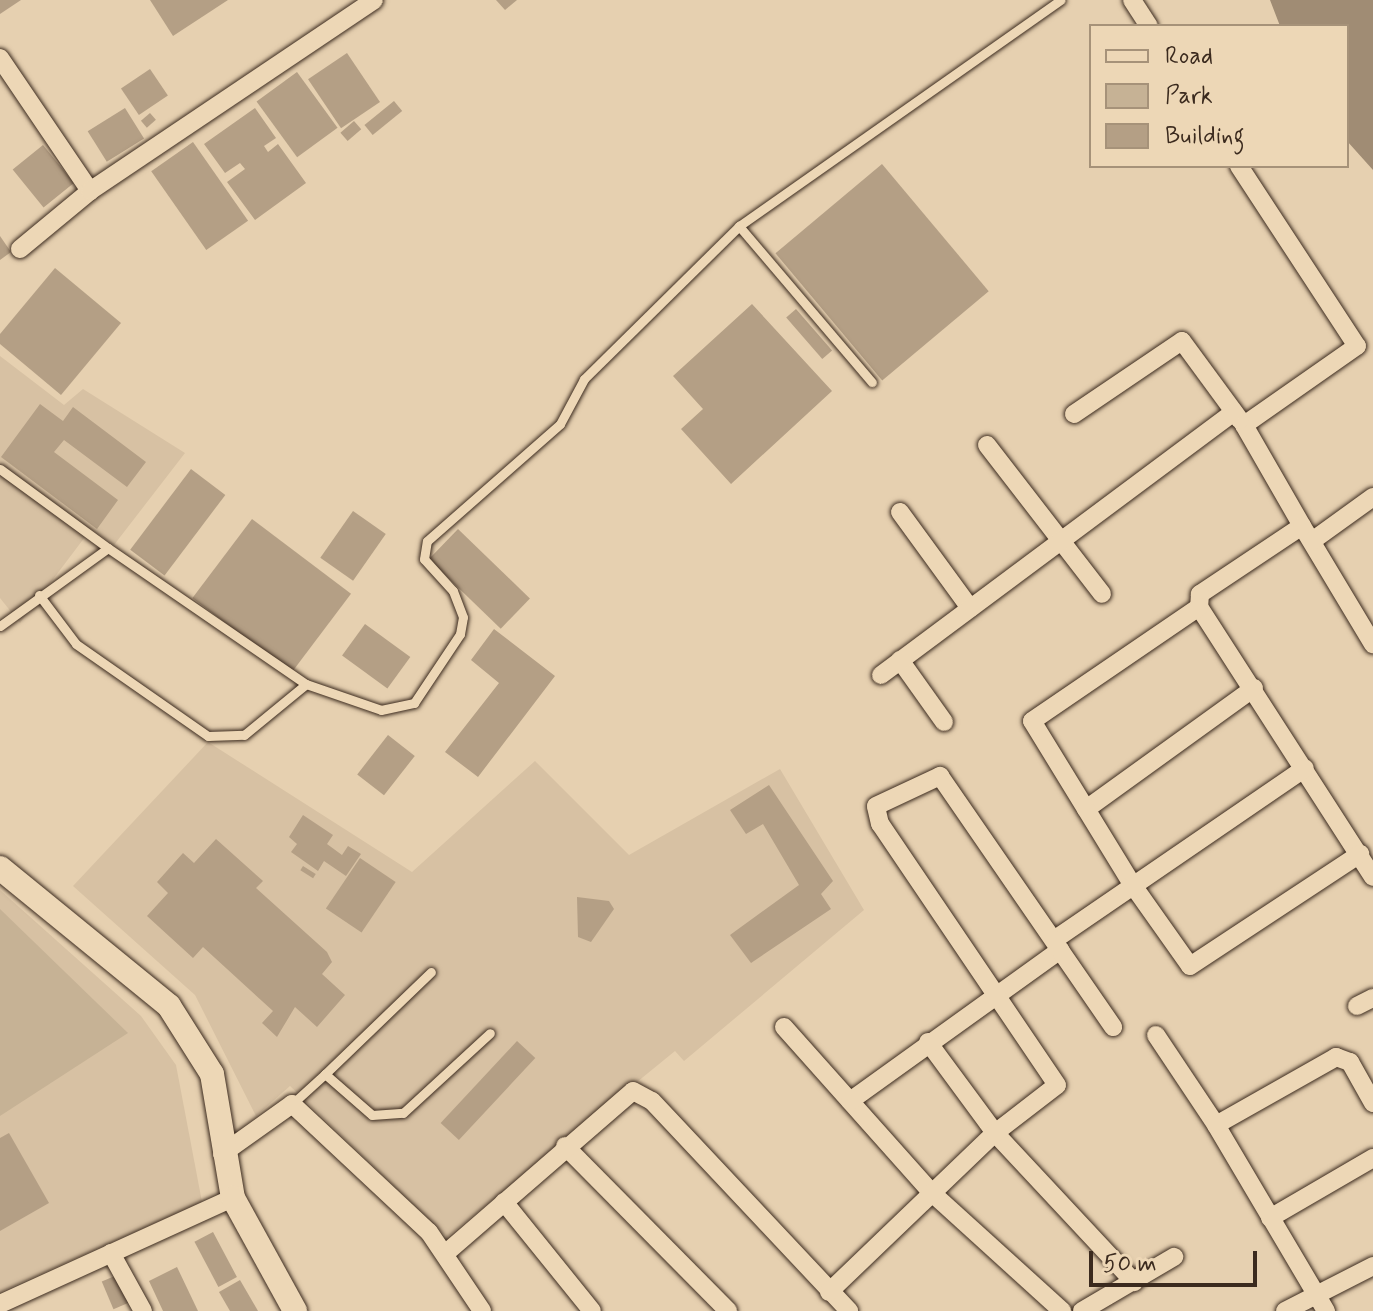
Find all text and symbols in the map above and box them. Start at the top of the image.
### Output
legend [1089,24,1349,168]
text: Road [1165,41,1213,72]
text: Park [1165,81,1213,112]
text: Building [1165,121,1245,152]
scale bar [1093,1235,1261,1285]
text: 50 m [1103,1249,1157,1280]

